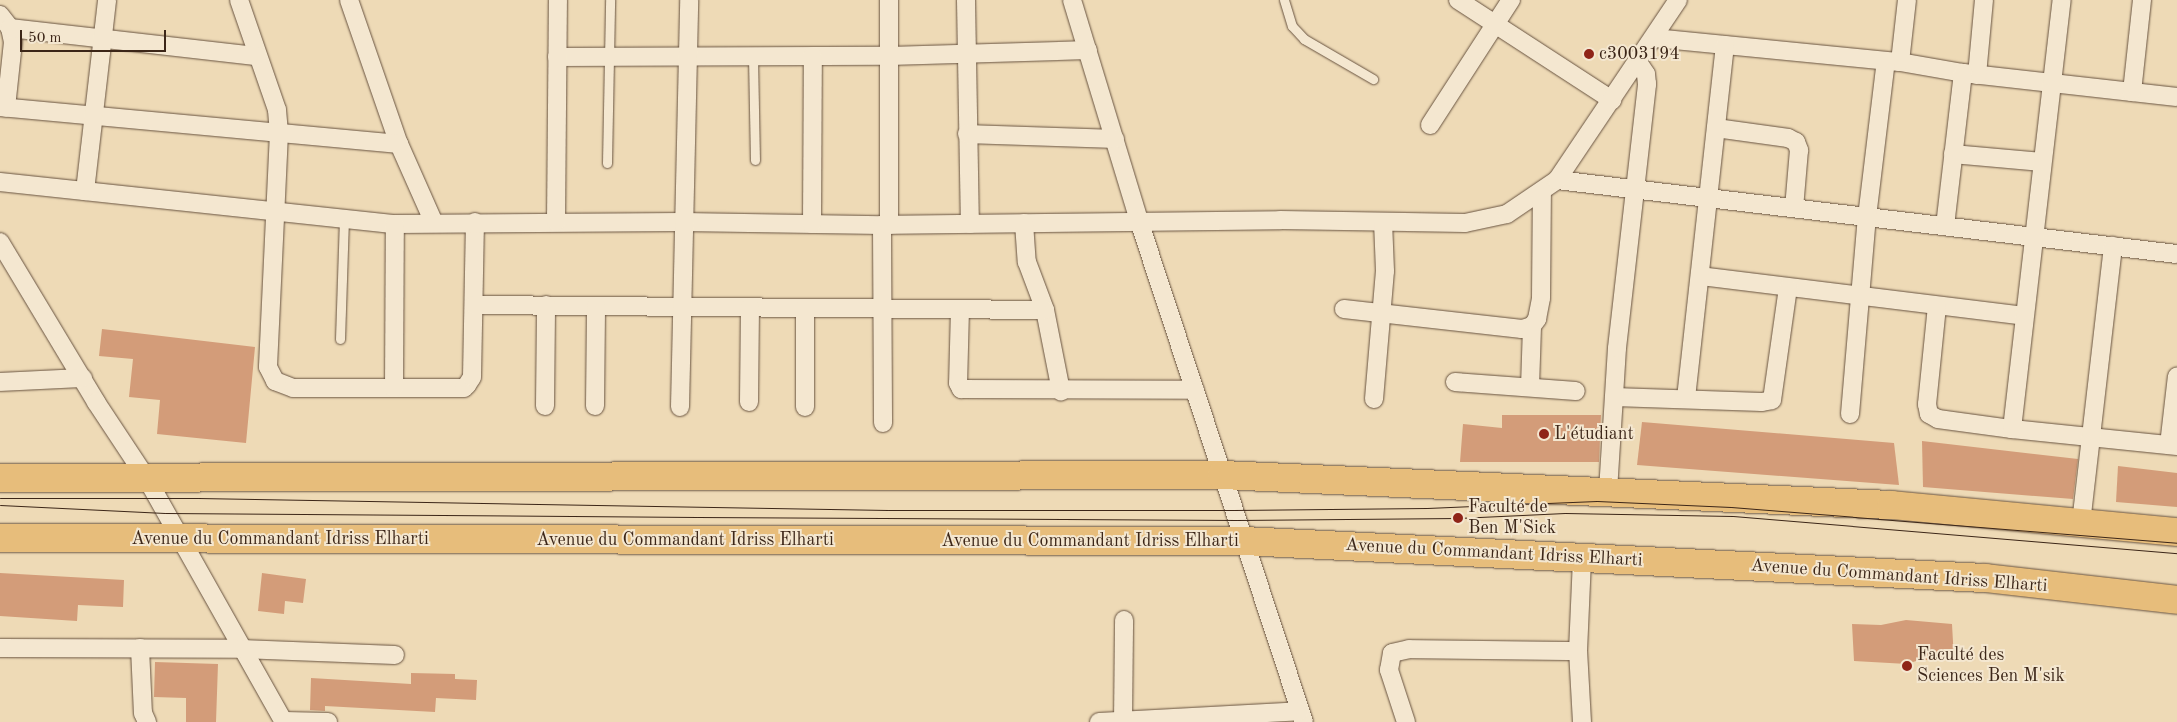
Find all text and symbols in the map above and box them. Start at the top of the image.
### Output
scale bar [22,20,169,52]
text: 50 m [28,31,62,46]
place label: c3003194 [1599,43,1680,65]
marker: c3003194 [1583,48,1595,60]
place label: L'étudiant [1554,423,1634,445]
marker: L'étudiant [1538,428,1550,440]
place label: Faculté de Ben M'Sick [1468,497,1556,540]
marker: Faculté de Ben M'Sick [1452,512,1464,524]
street label: Avenue du Commandant Idriss Elharti [131,528,429,550]
street label: Avenue du Commandant Idriss Elharti [536,529,834,551]
street label: Avenue du Commandant Idriss Elharti [941,530,1239,552]
street label: Avenue du Commandant Idriss Elharti [1345,534,1643,572]
street label: Avenue du Commandant Idriss Elharti [1750,555,2048,597]
place label: Faculté des Sciences Ben M'sik [1917,645,2065,688]
marker: Faculté des Sciences Ben M'sik [1901,660,1913,672]

